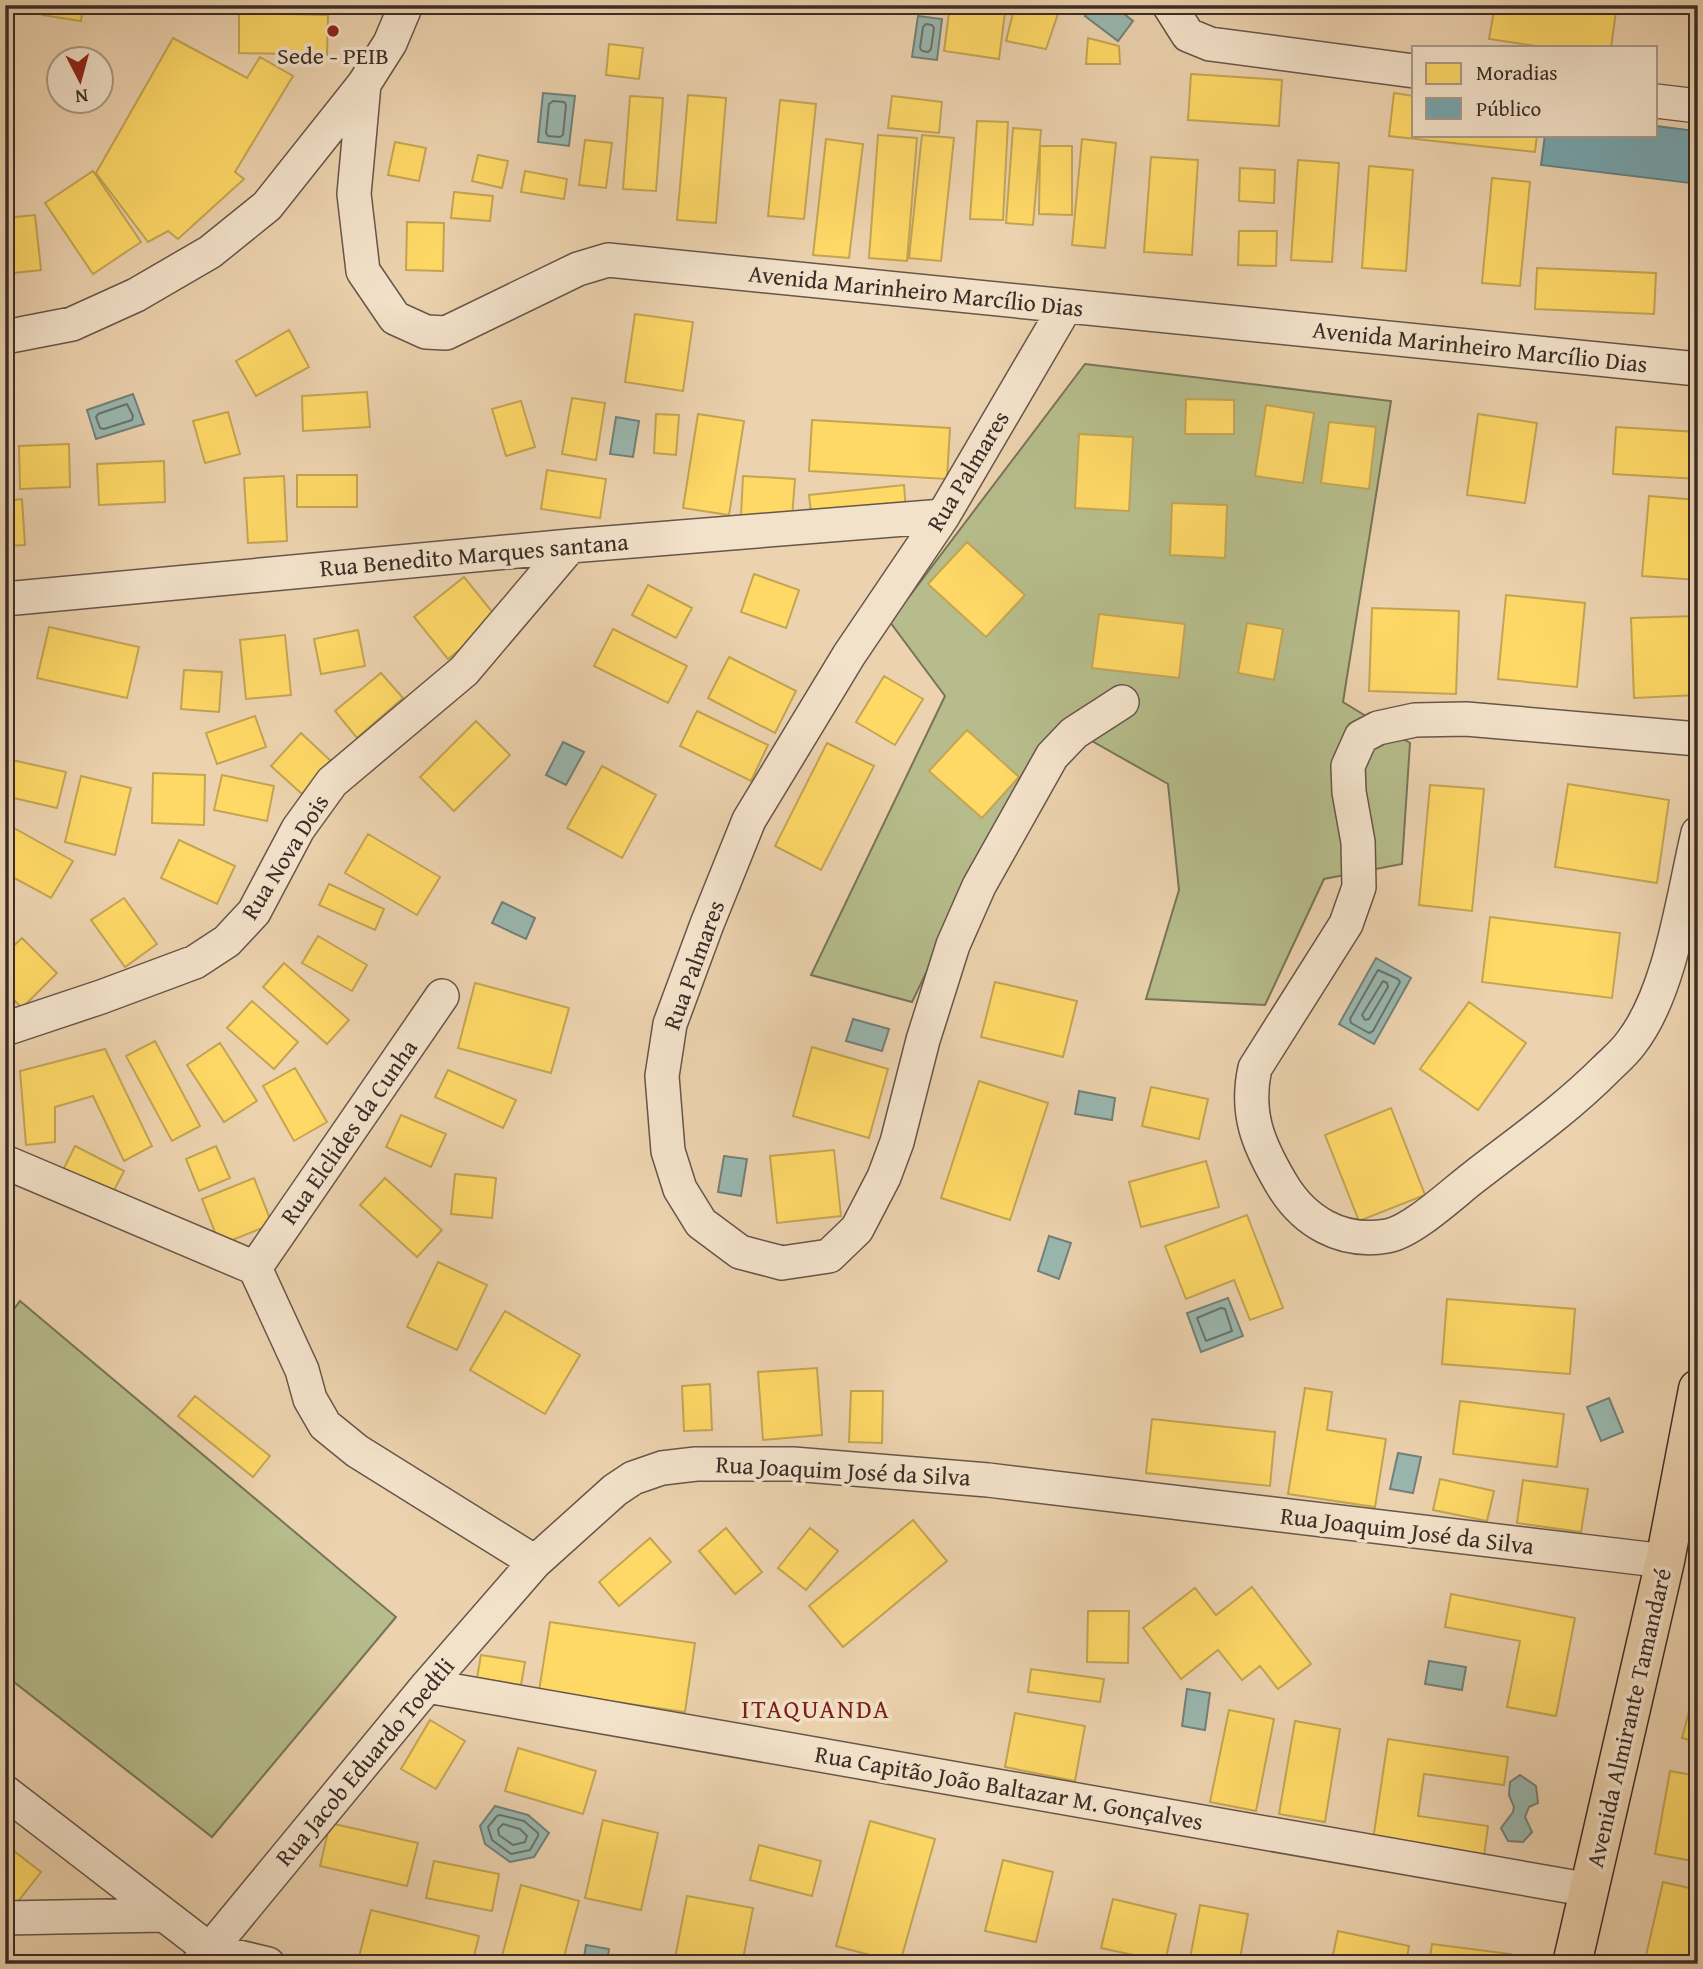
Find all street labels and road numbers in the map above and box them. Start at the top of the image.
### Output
street label: Avenida Marinheiro Marcílio Dias [747,256,1085,325]
street label: Avenida Marinheiro Marcílio Dias [1311,312,1649,381]
street label: Rua Palmares [918,404,1018,538]
street label: Rua Benedito Marques santana [318,524,630,585]
street label: Rua Nova Dois [232,787,337,926]
street label: Rua Palmares [654,895,733,1035]
street label: Rua Elclides da Cunha [272,1032,426,1231]
street label: Rua Joaquim José da Silva [715,1446,972,1495]
street label: Rua Joaquim José da Silva [1278,1498,1536,1564]
street label: Avenida Almirante Tamandaré [1577,1565,1680,1871]
street label: Rua Jacob Eduardo Toedtli [267,1650,463,1874]
street label: Rua Capitão João Baltazar M. Gonçalves [812,1736,1206,1839]

